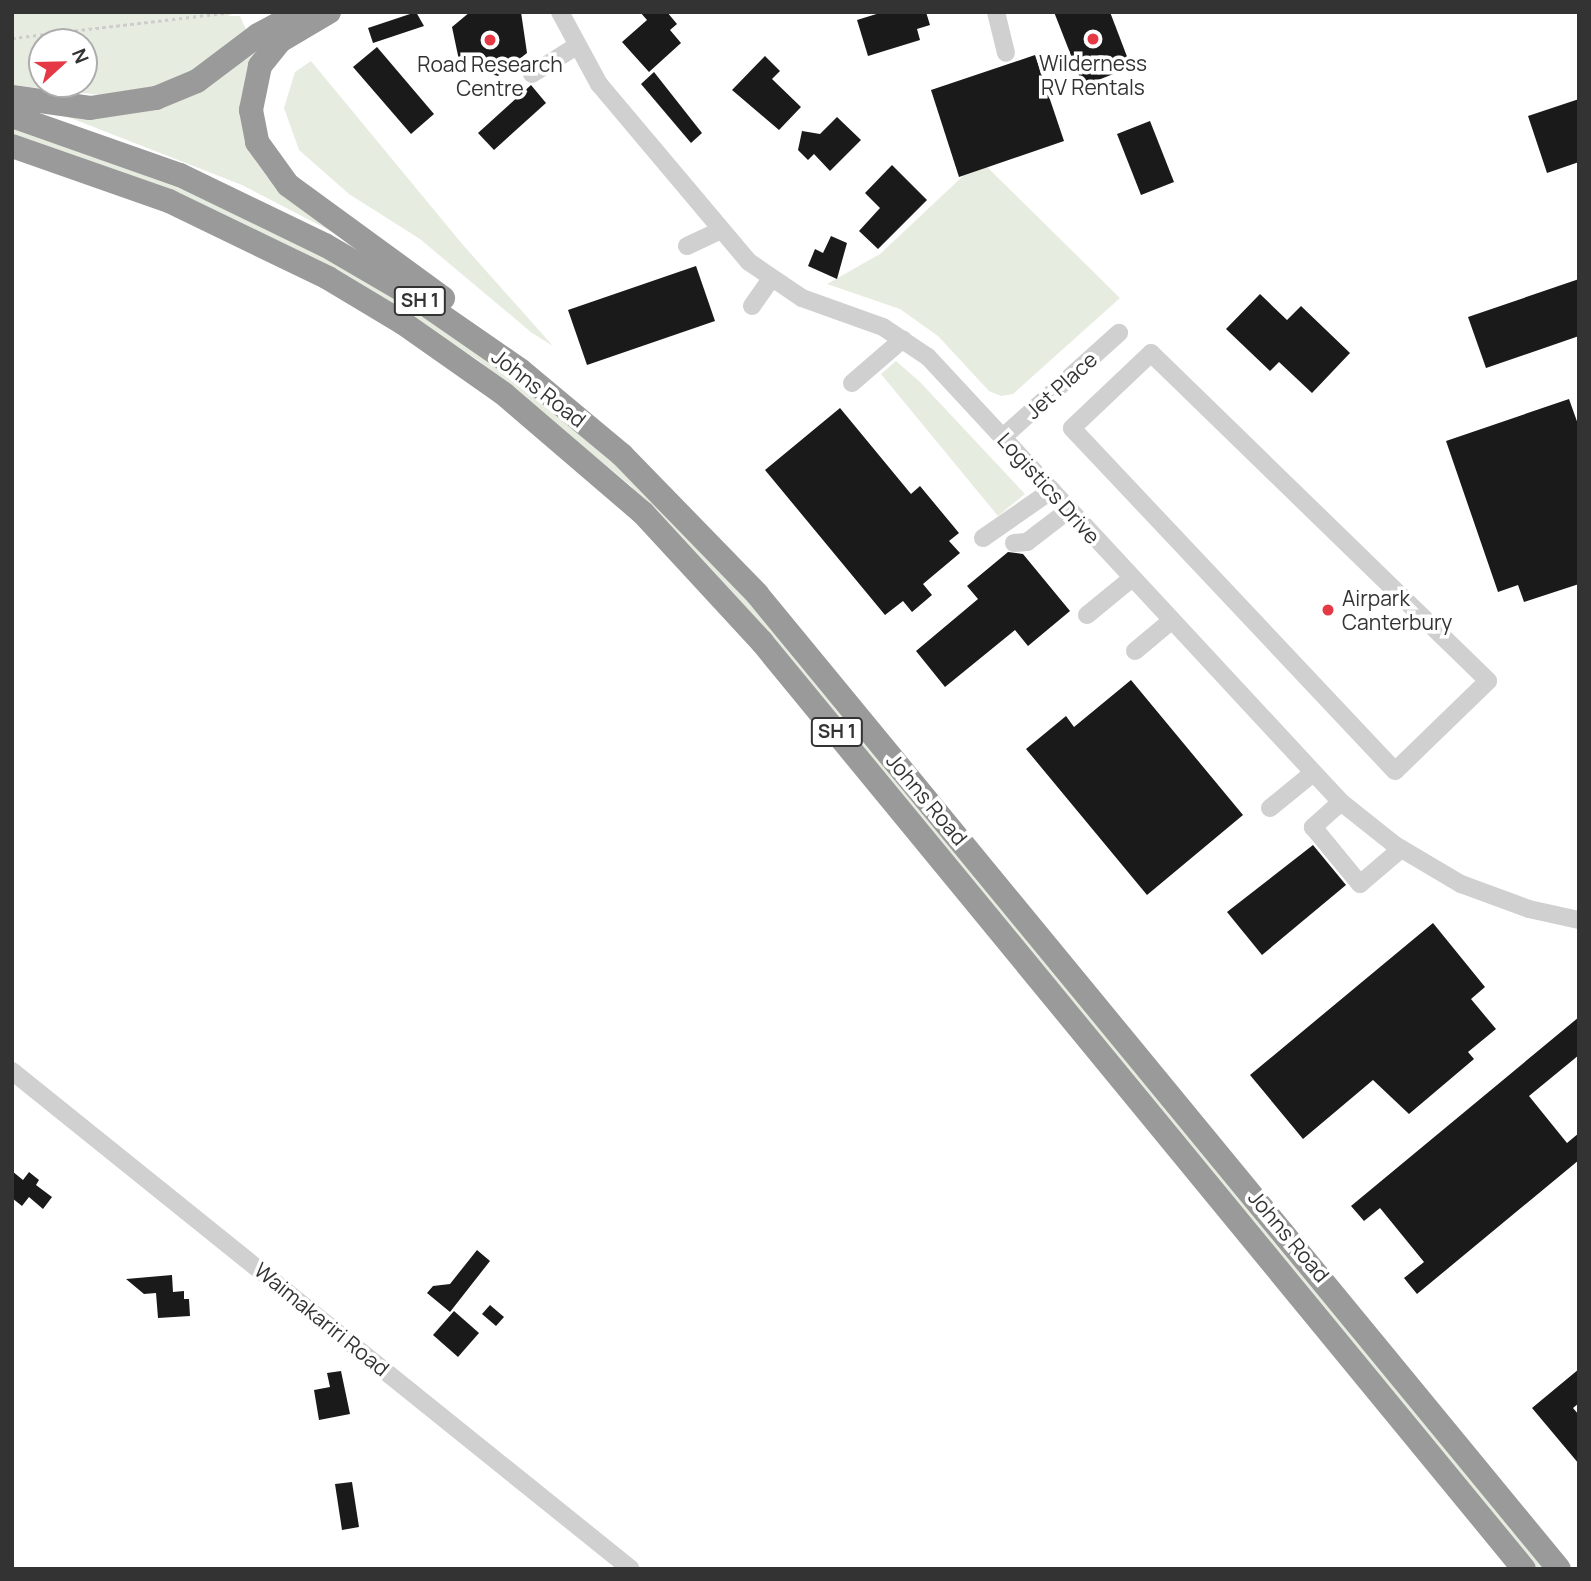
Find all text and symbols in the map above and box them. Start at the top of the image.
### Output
north arrow [28,28,98,98]
marker: Wilderness RV Rentals [1085,31,1101,47]
marker: Road Research Centre [482,32,498,48]
text: N [66,45,95,67]
place label: Wilderness RV Rentals [1039,50,1147,100]
place label: Road Research Centre [417,51,563,101]
road number: SH 1 [394,286,446,316]
street label: Johns Road [487,344,591,432]
street label: Jet Place [1020,346,1102,424]
street label: Logistics Drive [993,427,1105,549]
place label: Airpark Canterbury [1342,585,1452,635]
marker: Airpark Canterbury [1320,602,1336,618]
road number: SH 1 [811,716,863,748]
street label: Johns Road [881,748,973,850]
street label: Johns Road [1243,1185,1335,1287]
street label: Waimakariri Road [250,1257,394,1381]

